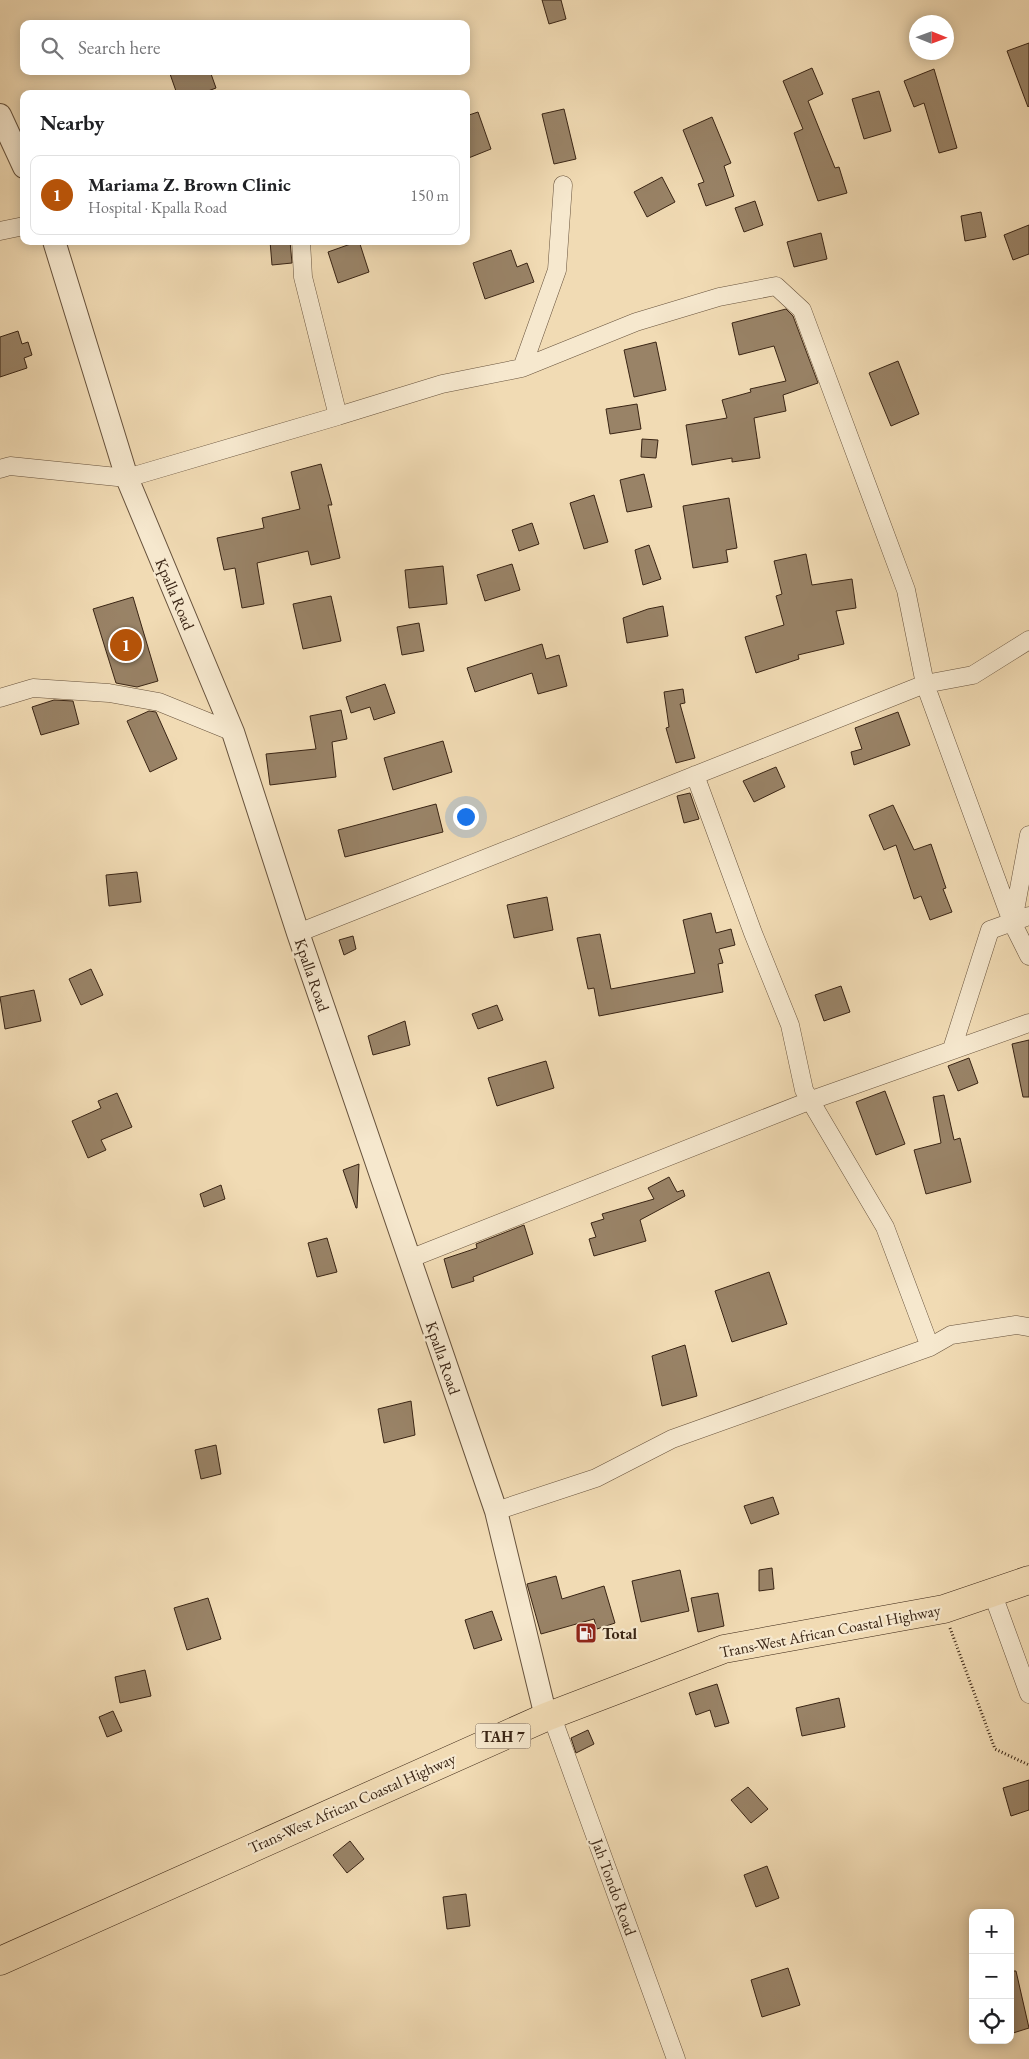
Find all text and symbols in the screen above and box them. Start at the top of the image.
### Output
north arrow [909,15,954,60]
search box [20,20,470,75]
icon: search [38,34,66,62]
text: Search here [78,35,160,60]
text: Nearby [40,109,104,136]
text: Mariama Z. Brown Clinic [88,172,291,197]
text: 1 [53,185,61,206]
text: 150 m [410,185,449,206]
text: Hospital · Kpalla Road [88,197,227,218]
street label: Kpalla Road [150,555,200,634]
pin: 1 [110,626,142,664]
your location [453,804,479,830]
street label: Kpalla Road [290,936,335,1015]
street label: Kpalla Road [421,1319,466,1398]
street label: Trans-West African Coastal Highway [718,1599,943,1663]
fuel station icon: Total [574,1621,598,1645]
place label: Total [602,1623,637,1644]
road number: TAH 7 [476,1724,530,1748]
street label: Trans-West African Coastal Highway [245,1747,460,1858]
street label: Jah Tondo Road [586,1834,642,1939]
map controls [969,1909,1014,2044]
button: + [969,1909,1014,1954]
button: − [969,1954,1014,1999]
button: locate [969,1999,1014,2044]

